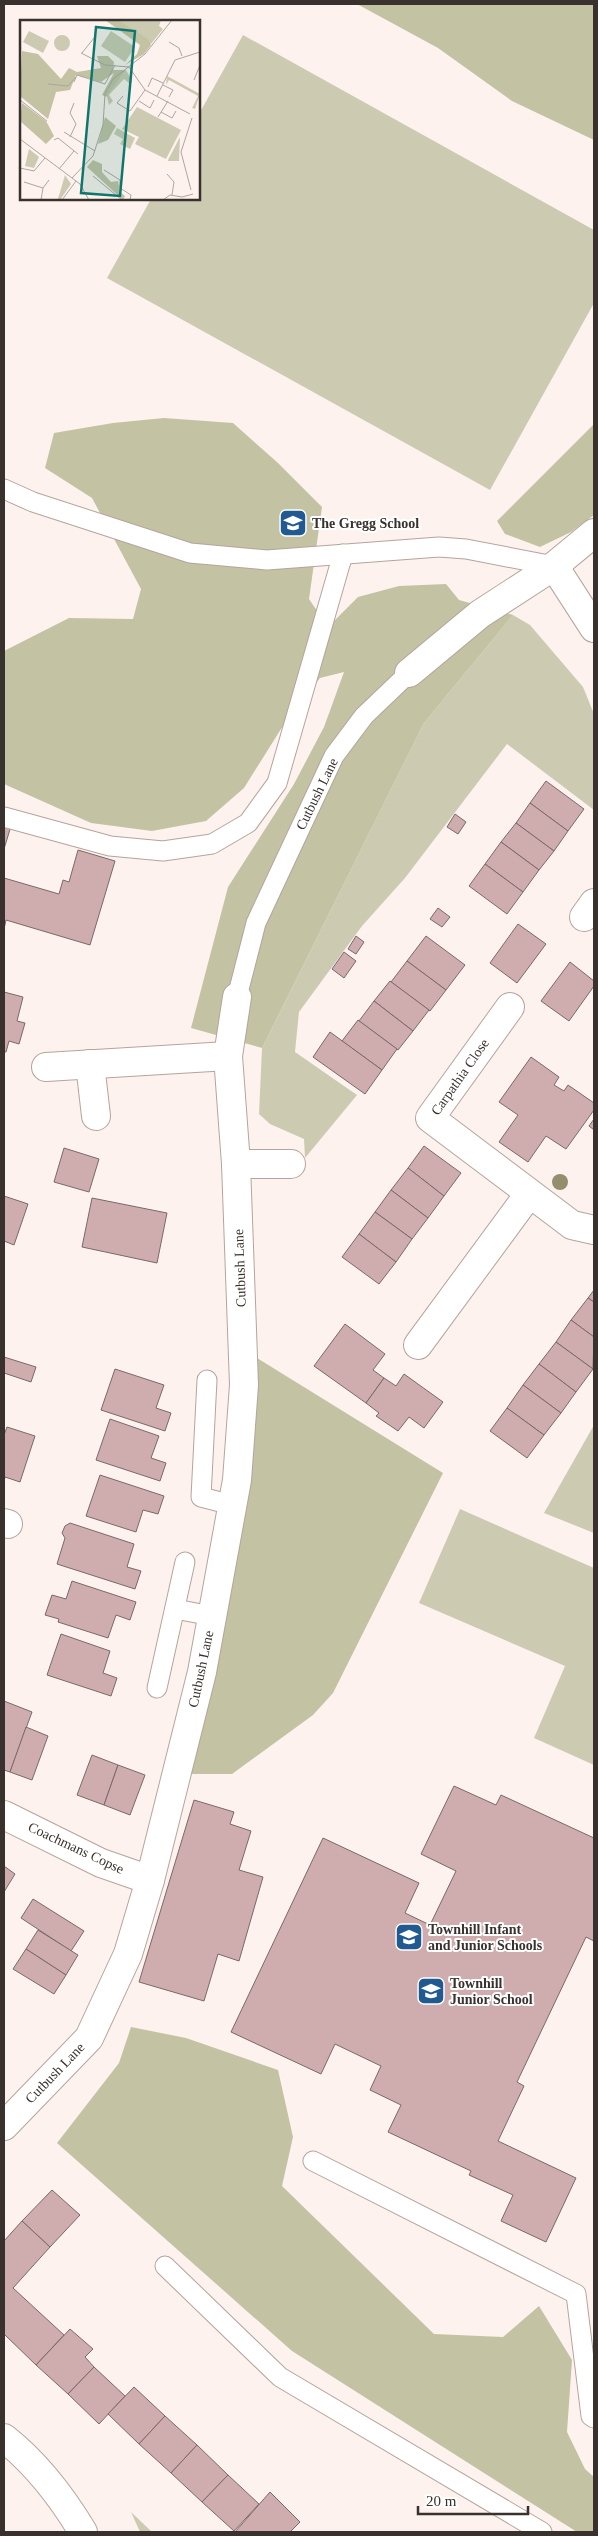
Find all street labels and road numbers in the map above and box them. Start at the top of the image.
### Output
street label: Cutbush Lane [293,756,341,832]
street label: Carpathia Close [428,1036,492,1118]
street label: Cutbush Lane [231,1229,249,1307]
street label: Cutbush Lane [186,1629,216,1709]
street label: Coachmans Copse [26,1819,126,1877]
street label: Cutbush Lane [22,2040,88,2106]

